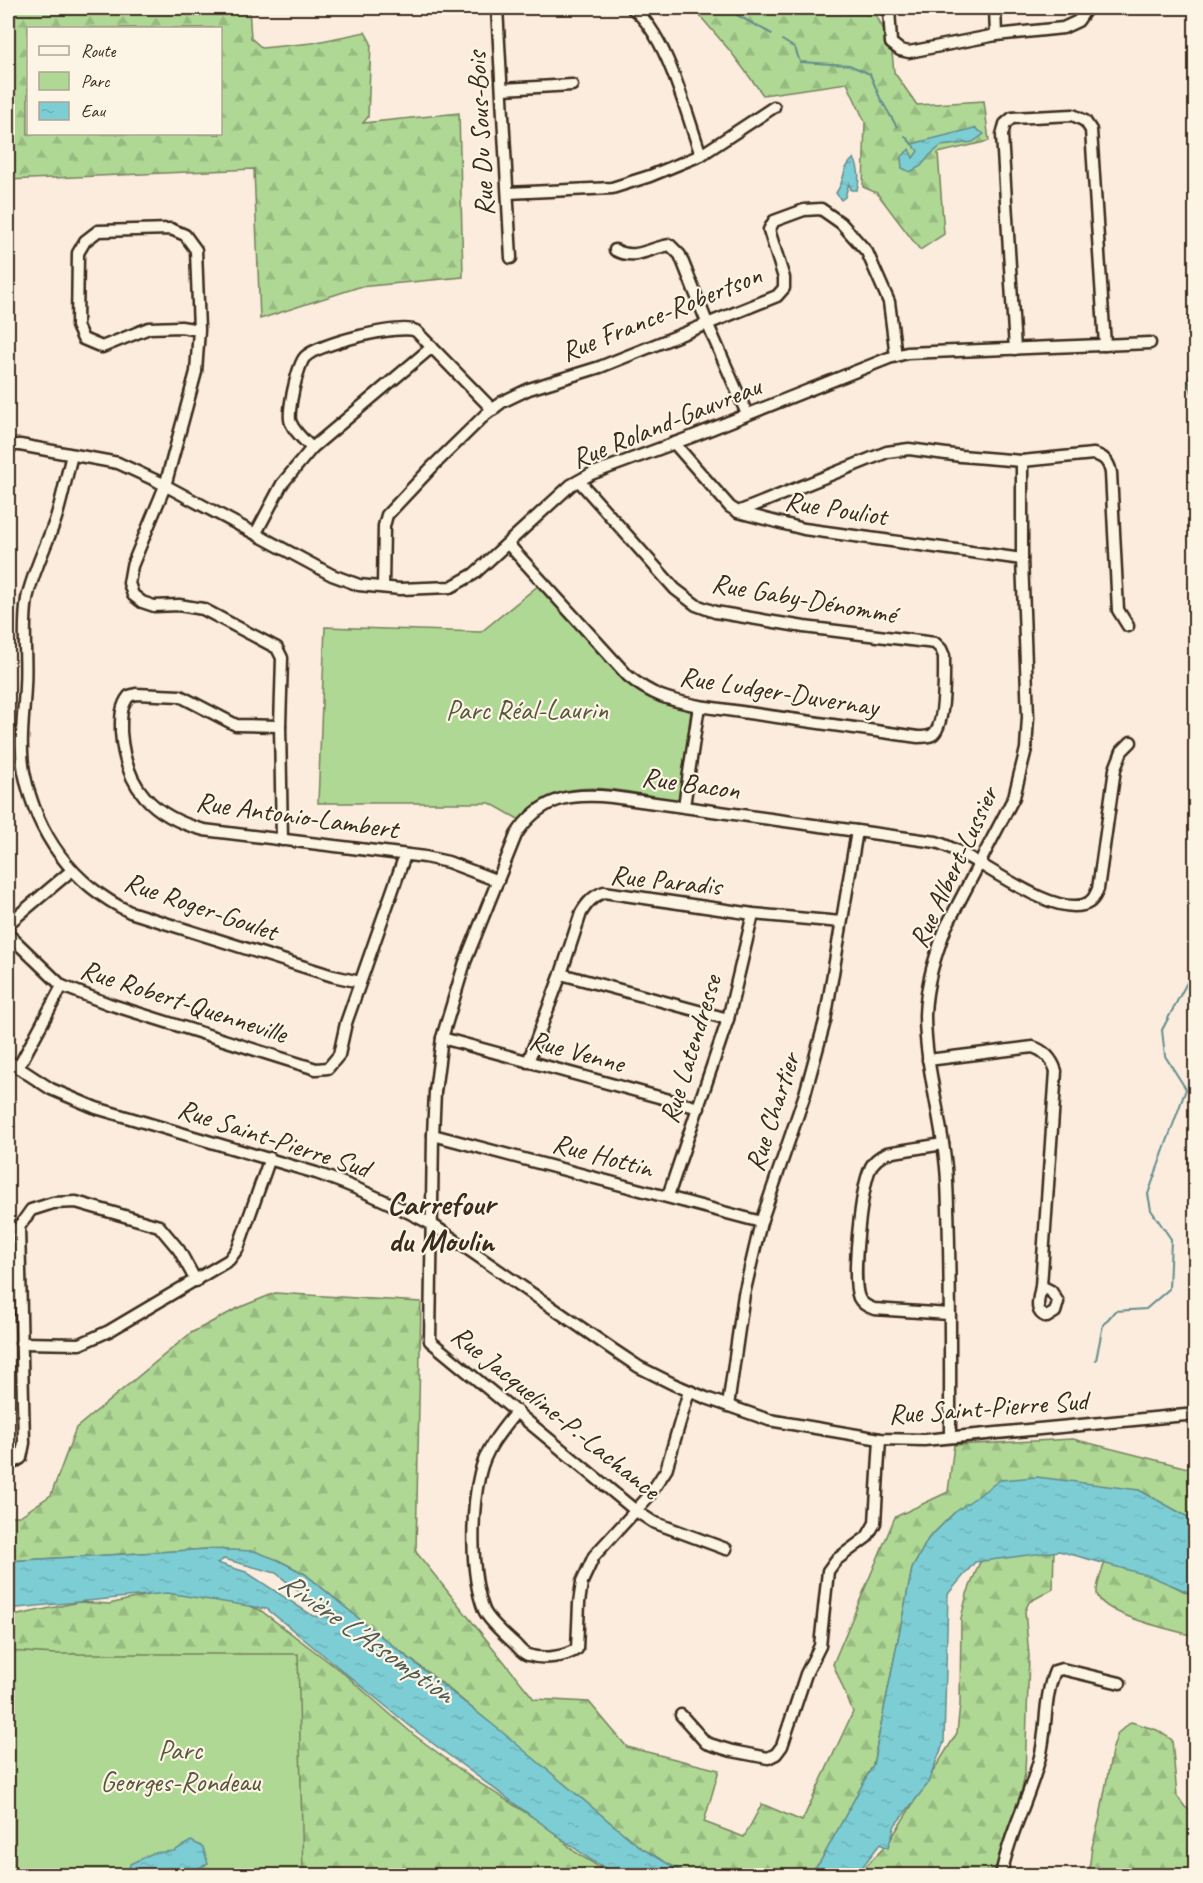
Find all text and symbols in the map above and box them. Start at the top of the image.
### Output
legend [27,27,222,135]
text: Route [81,40,116,62]
street label: Rue Du Sous-Bois [458,48,502,217]
text: Parc [81,70,110,92]
text: Eau [81,100,106,122]
street label: Rue France-Robertson [556,257,767,369]
street label: Rue Roland-Gauvreau [566,367,767,476]
street label: Rue Pouliot [783,483,892,534]
street label: Rue Gaby-Dénommé [709,565,903,632]
street label: Rue Ludger-Duvernay [677,658,883,724]
park label: Parc Réal-Laurin [446,692,609,727]
street label: Rue Bacon [640,759,743,807]
street label: Rue Albert-Lussier [900,779,1006,953]
street label: Rue Antonio-Lambert [194,784,403,847]
street label: Rue Paradis [609,857,726,903]
street label: Rue Roger-Goulet [120,863,285,949]
street label: Rue Robert-Quenneville [76,951,293,1051]
street label: Rue Latendresse [651,969,730,1127]
street label: Rue Venne [526,1022,630,1081]
street label: Rue Chartier [736,1046,808,1176]
street label: Rue Saint-Pierre Sud [174,1090,378,1187]
street label: Rue Hottin [549,1125,658,1186]
district label: Carrefour du Moulin [387,1183,498,1261]
street label: Rue Jacqueline-P.-Lachance [445,1317,669,1508]
street label: Rue Saint-Pierre Sud [887,1382,1093,1431]
water label: Rivière L'Assomption [272,1563,464,1713]
park label: Parc Georges-Rondeau [100,1732,261,1799]

